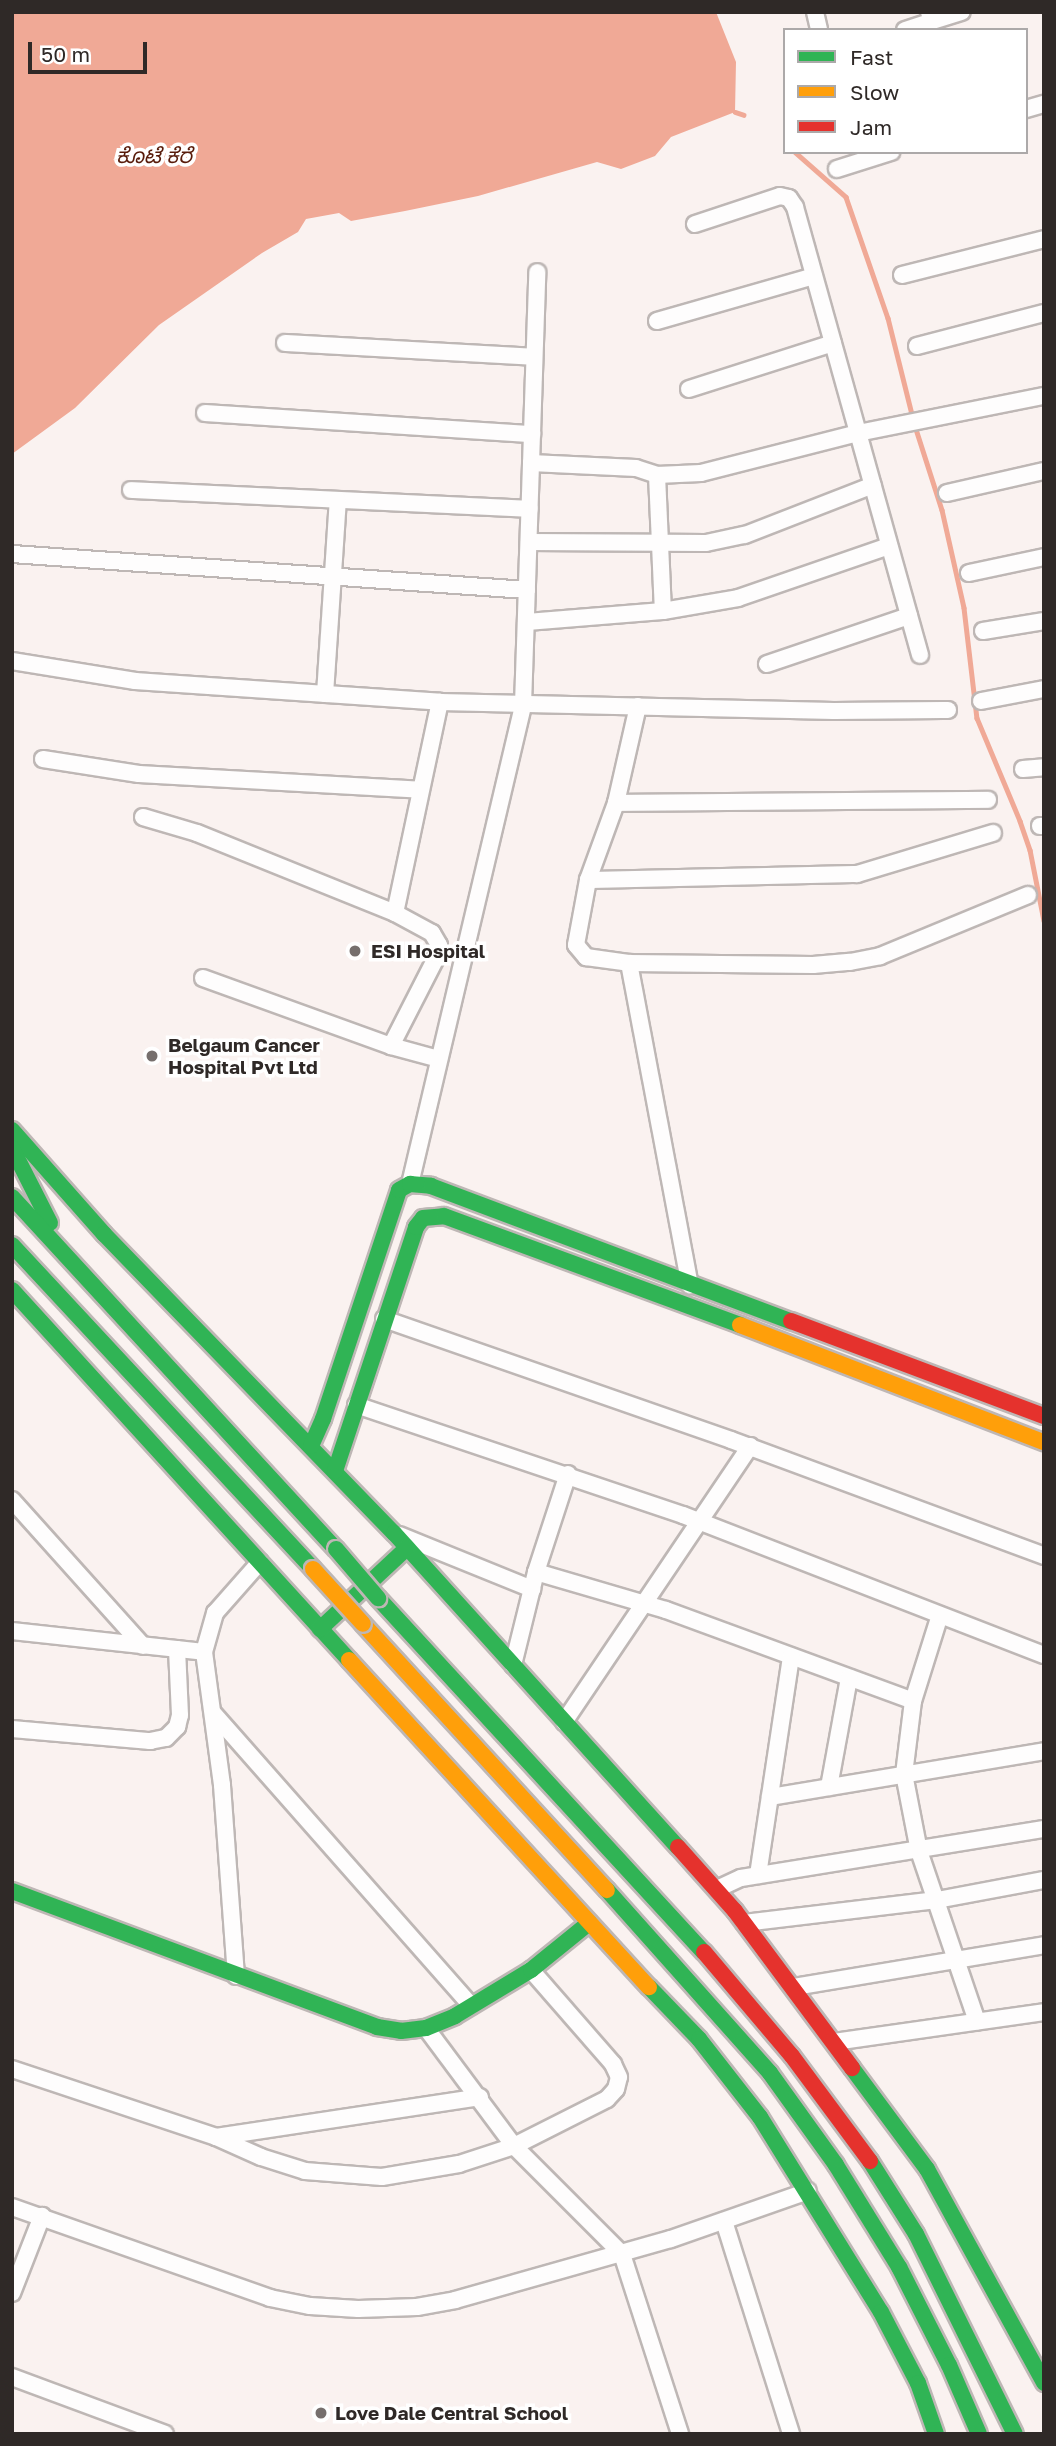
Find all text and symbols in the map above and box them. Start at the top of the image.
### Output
scale bar [32,28,150,72]
legend [783,28,1028,154]
text: 50 m [41,41,90,67]
text: Fast [850,44,893,70]
text: Slow [850,79,899,105]
text: Jam [850,114,892,140]
water label: ಕೊಟೆ ಕೆರೆ [116,142,192,168]
place label: ESI Hospital [371,940,485,962]
marker: ESI Hospital [345,941,365,961]
place label: Belgaum Cancer Hospital Pvt Ltd [168,1034,320,1078]
marker: Belgaum Cancer Hospital Pvt Ltd [142,1046,162,1066]
place label: Love Dale Central School [335,2402,568,2424]
marker: Love Dale Central School [313,2405,329,2421]

